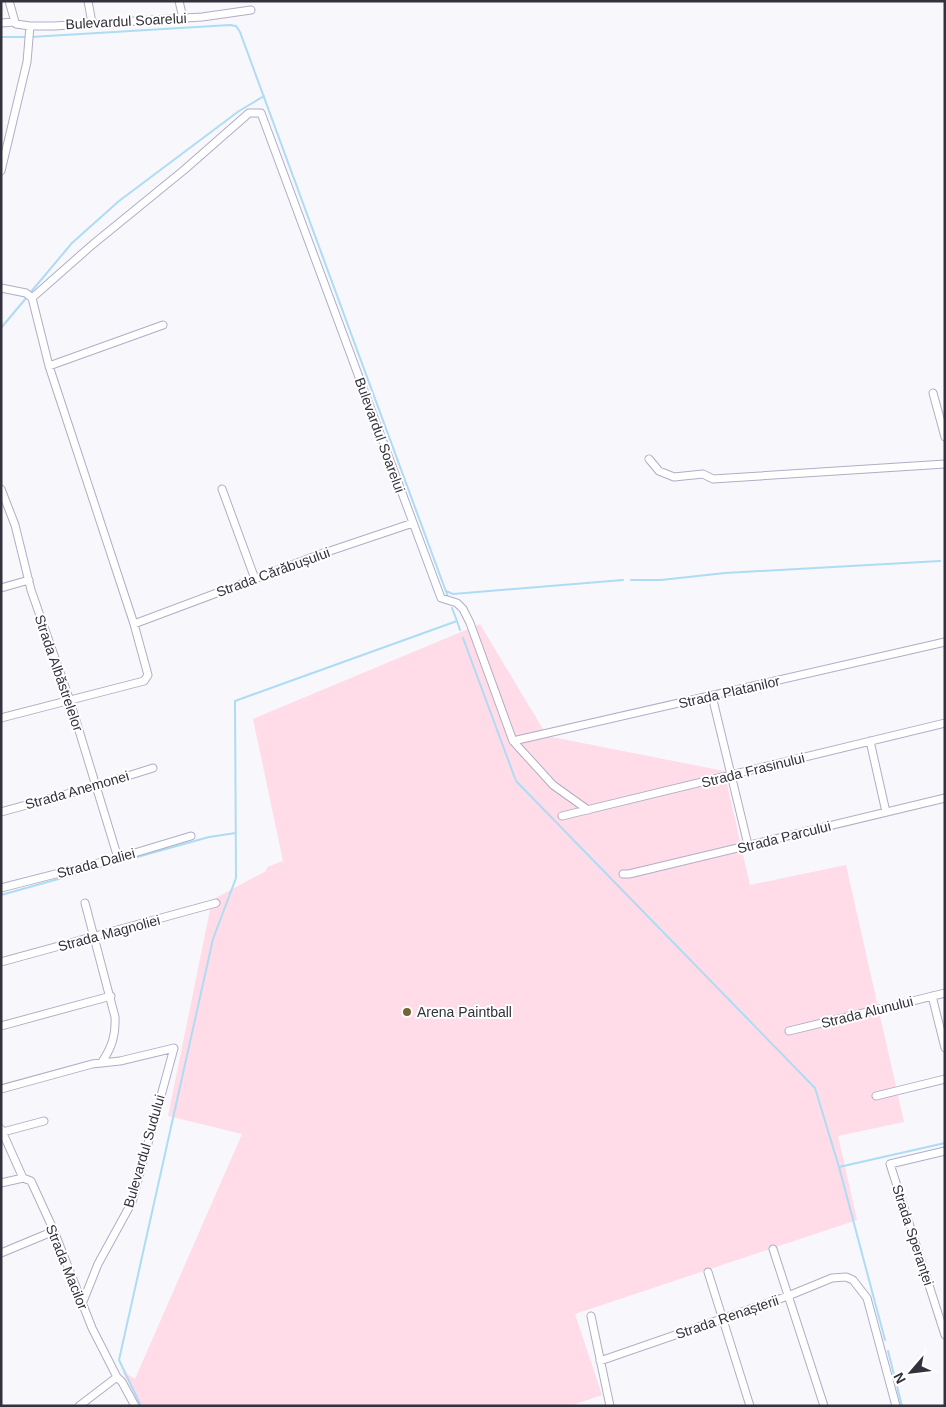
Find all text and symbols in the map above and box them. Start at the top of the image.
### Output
street label: Bulevardul Soarelui [65,10,187,32]
street label: Bulevardul Soarelui [352,375,408,495]
street label: Strada Cărăbușului [214,544,332,600]
street label: Strada Albăstrelelor [32,613,87,734]
street label: Strada Platanilor [677,672,782,711]
street label: Strada Frasinului [700,749,806,791]
street label: Strada Anemonei [23,768,131,812]
street label: Strada Parcului [736,818,832,856]
street label: Strada Daliei [55,845,137,881]
street label: Strada Magnoliei [56,912,162,954]
street label: Strada Alunului [819,993,915,1031]
place label: Arena Paintball [417,1004,512,1020]
marker: Arena Paintball [401,1006,413,1018]
street label: Bulevardul Sudului [120,1093,168,1209]
street label: Strada Speranței [889,1183,937,1287]
street label: Strada Macilor [43,1222,91,1312]
street label: Strada Renașterii [673,1292,781,1342]
north arrow [886,1347,936,1397]
text: N [890,1370,909,1386]

